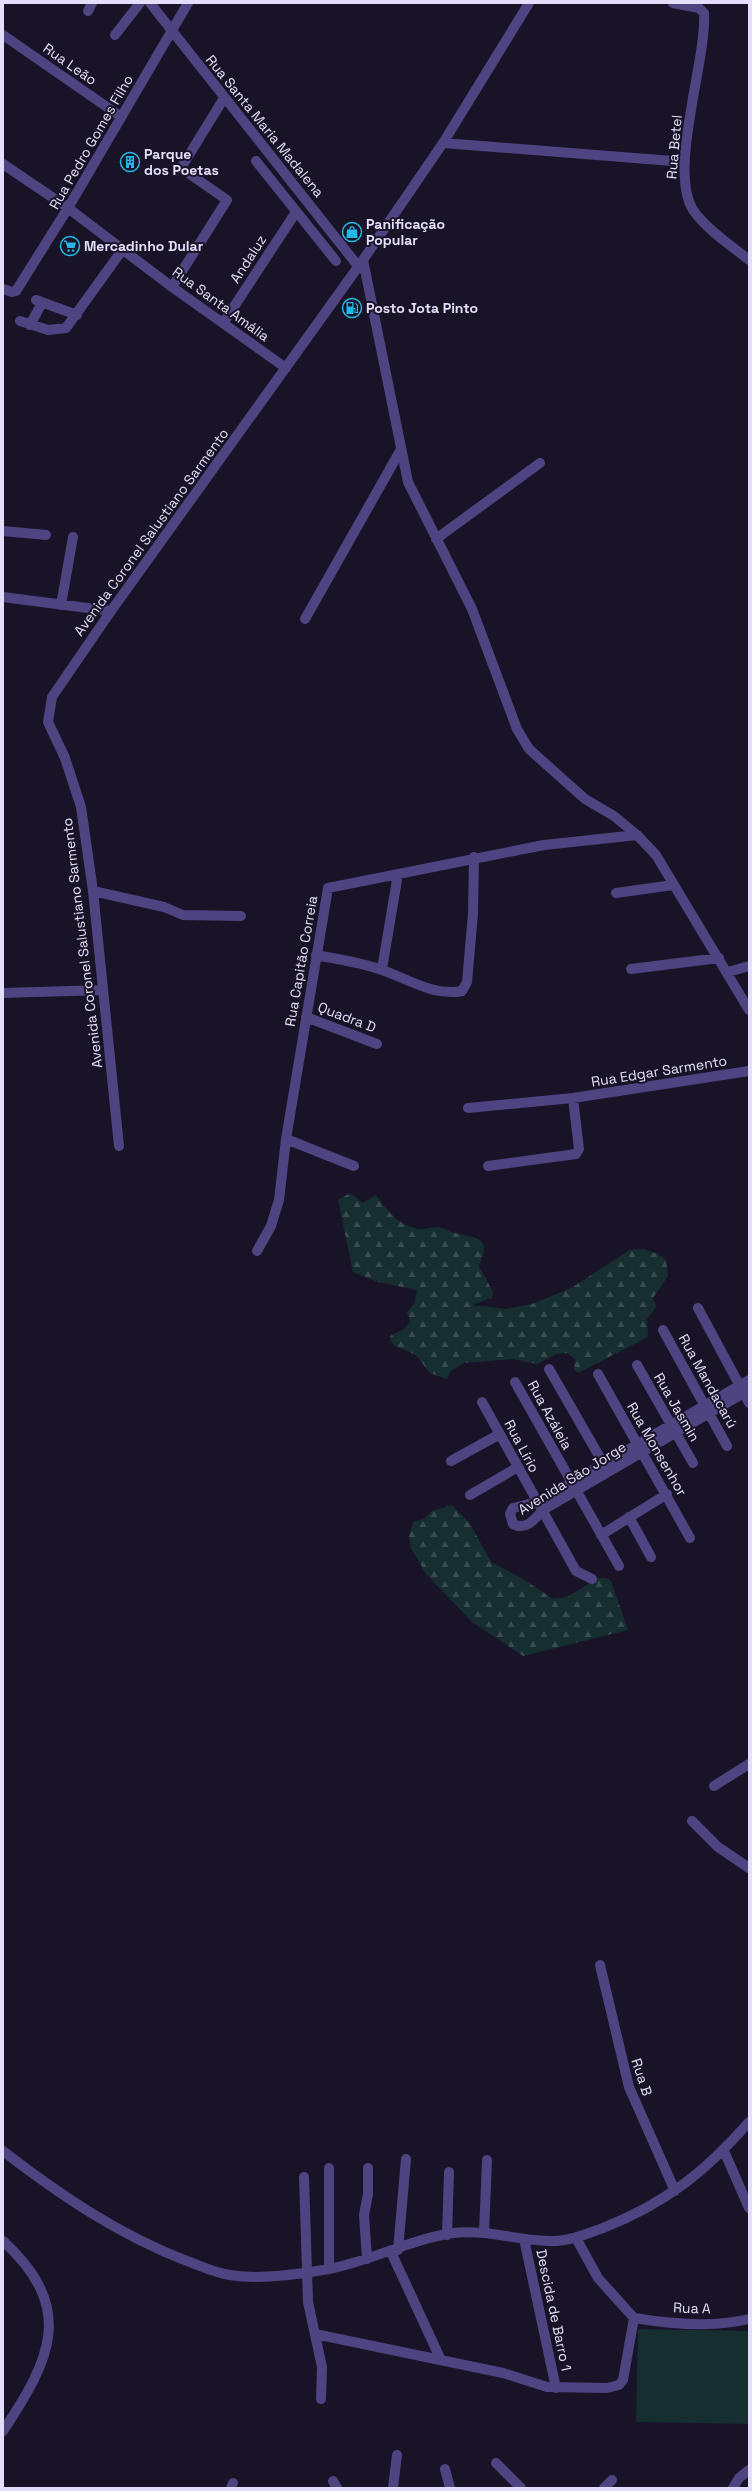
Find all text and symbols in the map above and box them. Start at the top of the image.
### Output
street label: Rua Leão [40,39,100,89]
street label: Rua Santa Maria Madalena [202,51,328,201]
street label: Rua Pedro Gomes Filho [45,71,137,213]
street label: Rua Betel [662,114,686,180]
place label: Parque dos Poetas [144,145,219,179]
building icon: Parque dos Poetas [119,151,141,173]
place label: Panificação Popular [366,215,445,249]
shop icon: Panificação Popular [341,221,363,243]
street label: Andaluz [226,232,270,286]
supermarket icon: Mercadinho Dular [59,235,81,257]
place label: Mercadinho Dular [84,237,204,255]
street label: Rua Santa Amália [169,263,273,345]
fuel station icon: Posto Jota Pinto [341,297,363,319]
place label: Posto Jota Pinto [366,299,478,317]
street label: Avenida Coronel Salustiano Sarmento [70,425,232,639]
street label: Avenida Coronel Salustiano Sarmento [58,817,106,1069]
street label: Rua Capitão Correia [281,894,321,1028]
street label: Quadra D [315,998,379,1036]
street label: Rua Edgar Sarmento [590,1051,728,1091]
street label: Rua Mandacarú [675,1331,741,1431]
street label: Rua Jasmin [650,1369,704,1445]
street label: Rua Azáleia [524,1377,576,1453]
street label: Rua Monsenhor [623,1399,691,1499]
street label: Rua Lírio [501,1416,543,1476]
street label: Avenida São Jorge [514,1437,630,1519]
street label: Rua B [628,2056,656,2098]
street label: Descida de Barro 1 [532,2247,576,2373]
street label: Rua A [673,2298,711,2318]

